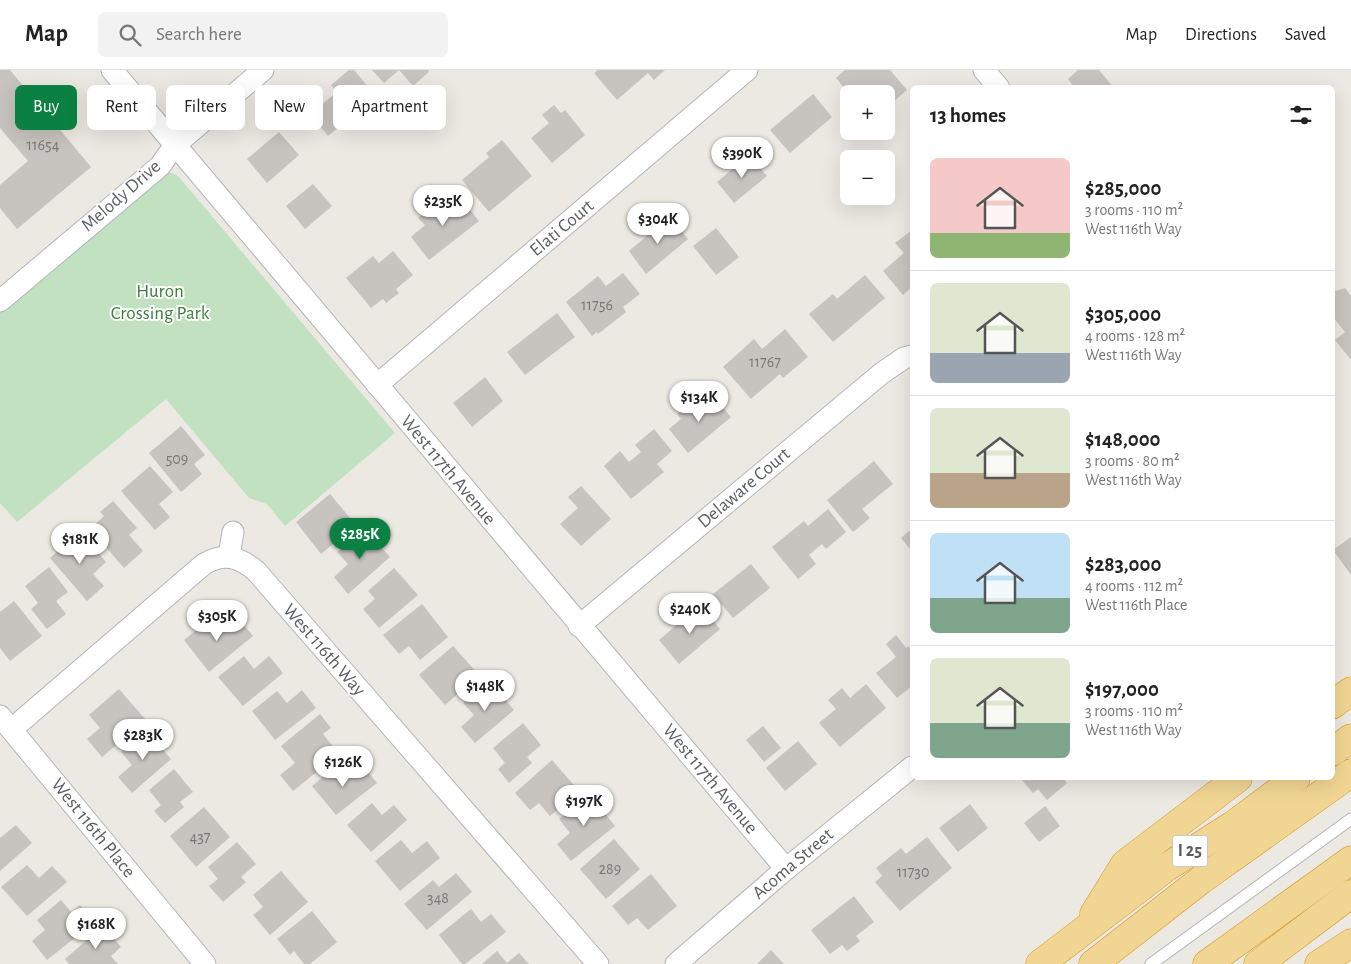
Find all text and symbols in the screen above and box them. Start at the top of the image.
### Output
search box [98,12,448,57]
icon: search [116,21,144,49]
text: Map [25,22,68,46]
text: Search here [156,25,242,44]
text: Map [1126,26,1157,44]
text: Directions [1185,26,1257,44]
text: Saved [1285,26,1326,44]
chip: Buy [15,85,77,130]
chip: Rent [87,85,156,130]
chip: Filters [166,85,245,130]
chip: New [255,85,323,130]
chip: Apartment [333,85,446,130]
map controls [840,85,895,205]
button: + [840,85,895,140]
icon: filters [1287,101,1315,129]
text: 13 homes [930,105,1006,126]
pin: $390K [707,136,777,179]
house number: 11654 [27,137,60,153]
text: $390K [722,145,762,161]
button: − [840,150,895,205]
street label: Melody Drive [78,157,164,235]
icon: home [970,178,1030,238]
text: $285,000 [1085,178,1161,199]
pin: $235K [408,184,478,227]
text: $235K [424,193,462,209]
street label: Elati Court [526,196,598,260]
pin: $304K [623,202,693,245]
text: 3 rooms · 110 m² [1085,202,1183,218]
text: $304K [638,211,678,227]
text: West 116th Way [1085,221,1182,237]
park label: Huron Crossing Park [111,282,210,323]
house number: 11756 [581,297,613,313]
icon: home [970,303,1030,363]
text: $305,000 [1085,304,1161,325]
text: 4 rooms · 128 m² [1085,328,1185,344]
text: West 116th Way [1085,347,1182,363]
house number: 11767 [749,354,781,370]
pin: $134K [664,380,734,423]
text: $134K [680,389,718,405]
street label: West 117th Avenue [397,412,499,528]
icon: home [970,428,1030,488]
text: $148,000 [1085,429,1161,450]
street label: Delaware Court [694,444,794,532]
house number: 509 [166,451,188,467]
text: 3 rooms · 80 m² [1085,453,1180,469]
text: West 116th Way [1085,472,1182,488]
pin: $285K [325,518,395,560]
pin: $181K [45,522,115,565]
text: $285K [341,526,379,542]
text: $181K [62,531,98,547]
icon: home [970,553,1030,613]
text: $283,000 [1085,554,1161,575]
text: 4 rooms · 112 m² [1085,578,1183,594]
pin: $240K [655,592,725,635]
text: West 116th Place [1085,597,1187,613]
pin: $305K [182,600,252,642]
street label: West 116th Way [279,600,369,700]
text: $240K [670,601,710,617]
text: $305K [198,608,236,624]
pin: $148K [450,670,520,712]
text: $148K [466,678,504,694]
icon: home [970,678,1030,738]
text: $197,000 [1085,679,1159,700]
text: 3 rooms · 110 m² [1085,703,1183,719]
pin: $283K [108,718,178,761]
street label: West 117th Avenue [659,721,761,837]
text: West 116th Way [1085,722,1182,738]
text: $283K [124,727,162,743]
pin: $126K [308,746,378,788]
text: $126K [324,754,362,770]
street label: West 116th Place [47,775,139,881]
pin: $197K [549,784,619,827]
text: $197K [566,793,602,809]
street label: Acoma Street [749,825,837,903]
house number: 437 [190,829,211,845]
road number: I 25 [1172,836,1208,866]
house number: 289 [599,861,621,877]
house number: 11730 [897,864,929,880]
house number: 348 [427,890,449,906]
pin: $168K [61,908,131,950]
text: $168K [77,916,115,932]

